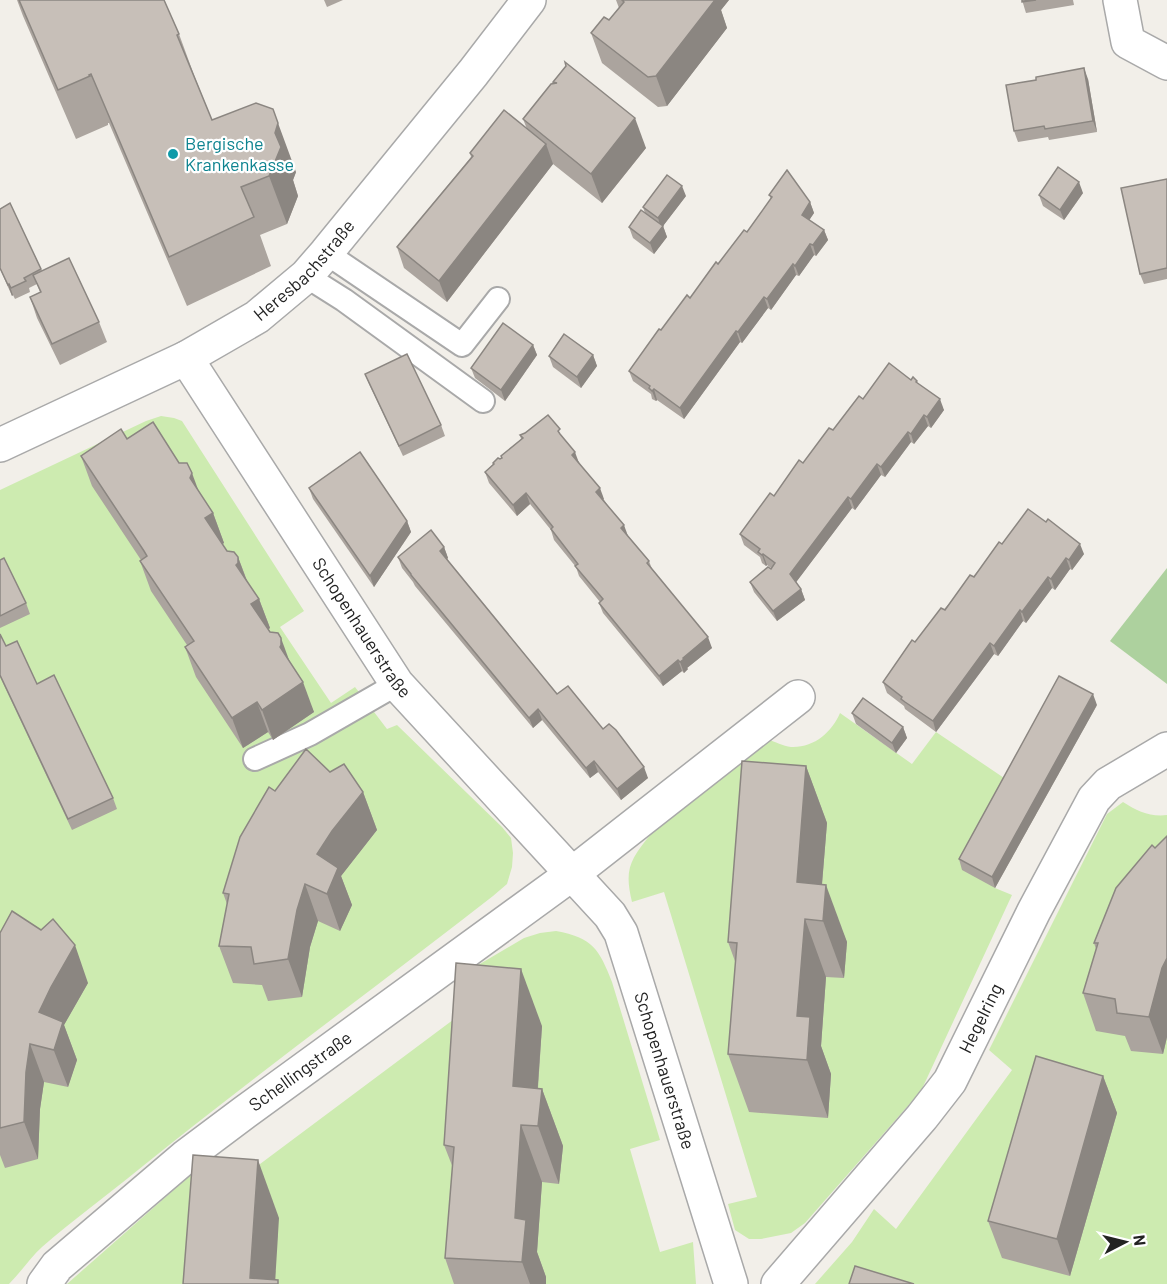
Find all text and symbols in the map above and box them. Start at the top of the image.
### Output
place label: Bergische Krankenkasse [185,132,294,175]
marker: Bergische Krankenkasse [166,147,180,161]
street label: Heresbachstraße [249,215,359,325]
street label: Schopenhauerstraße [308,553,416,702]
street label: Hegelring [954,979,1007,1057]
street label: Schopenhauerstraße [630,989,700,1152]
street label: Schellingstraße [244,1026,356,1115]
north arrow [1095,1212,1155,1272]
text: N [1130,1234,1150,1247]

